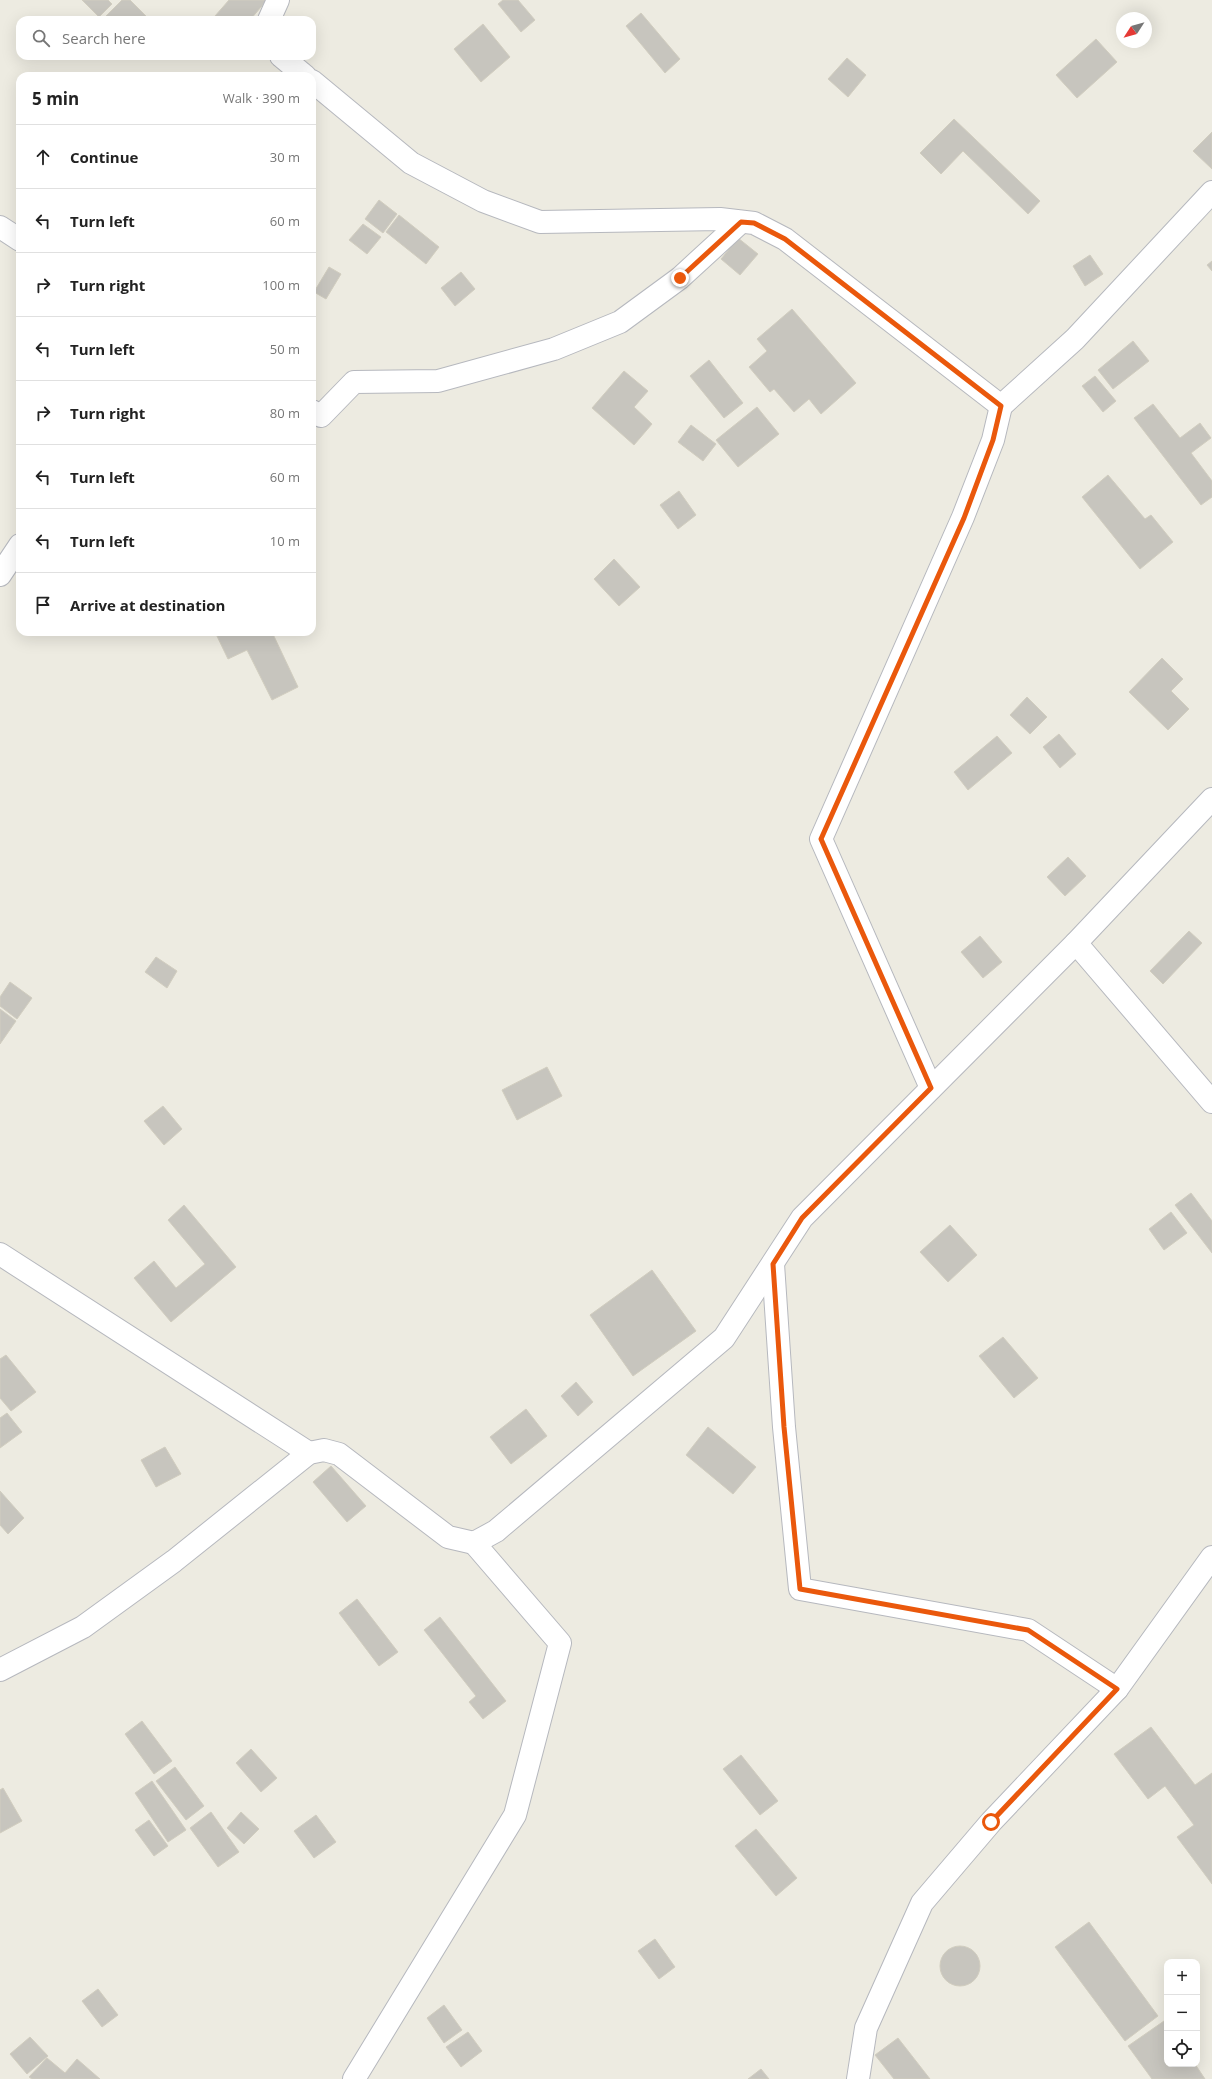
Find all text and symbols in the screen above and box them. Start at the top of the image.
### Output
north arrow [1116,12,1152,48]
search box [16,16,316,60]
icon: search [30,27,52,49]
text: Search here [62,28,146,48]
text: 5 min [32,87,79,110]
text: Walk · 390 m [223,89,300,107]
icon: ahead [32,146,54,168]
text: Continue [70,147,138,167]
text: 30 m [270,148,300,166]
icon: left [32,210,54,232]
text: Turn left [70,211,135,231]
text: 60 m [270,212,300,230]
route end [671,269,689,287]
icon: right [32,274,54,296]
text: Turn right [70,275,145,295]
text: 100 m [262,276,300,294]
icon: left [32,338,54,360]
text: Turn left [70,339,135,359]
text: 50 m [270,340,300,358]
icon: right [32,402,54,424]
text: Turn right [70,403,145,423]
text: 80 m [270,404,300,422]
icon: left [32,466,54,488]
text: Turn left [70,467,135,487]
text: 60 m [270,468,300,486]
icon: left [32,530,54,552]
text: Turn left [70,531,135,551]
text: 10 m [270,532,300,550]
icon: arrive [32,594,54,616]
text: Arrive at destination [70,595,225,615]
route start [982,1813,1000,1831]
map controls [1164,1959,1200,2067]
button: + [1164,1959,1200,1995]
button: − [1164,1995,1200,2031]
button: locate [1164,2031,1200,2067]

